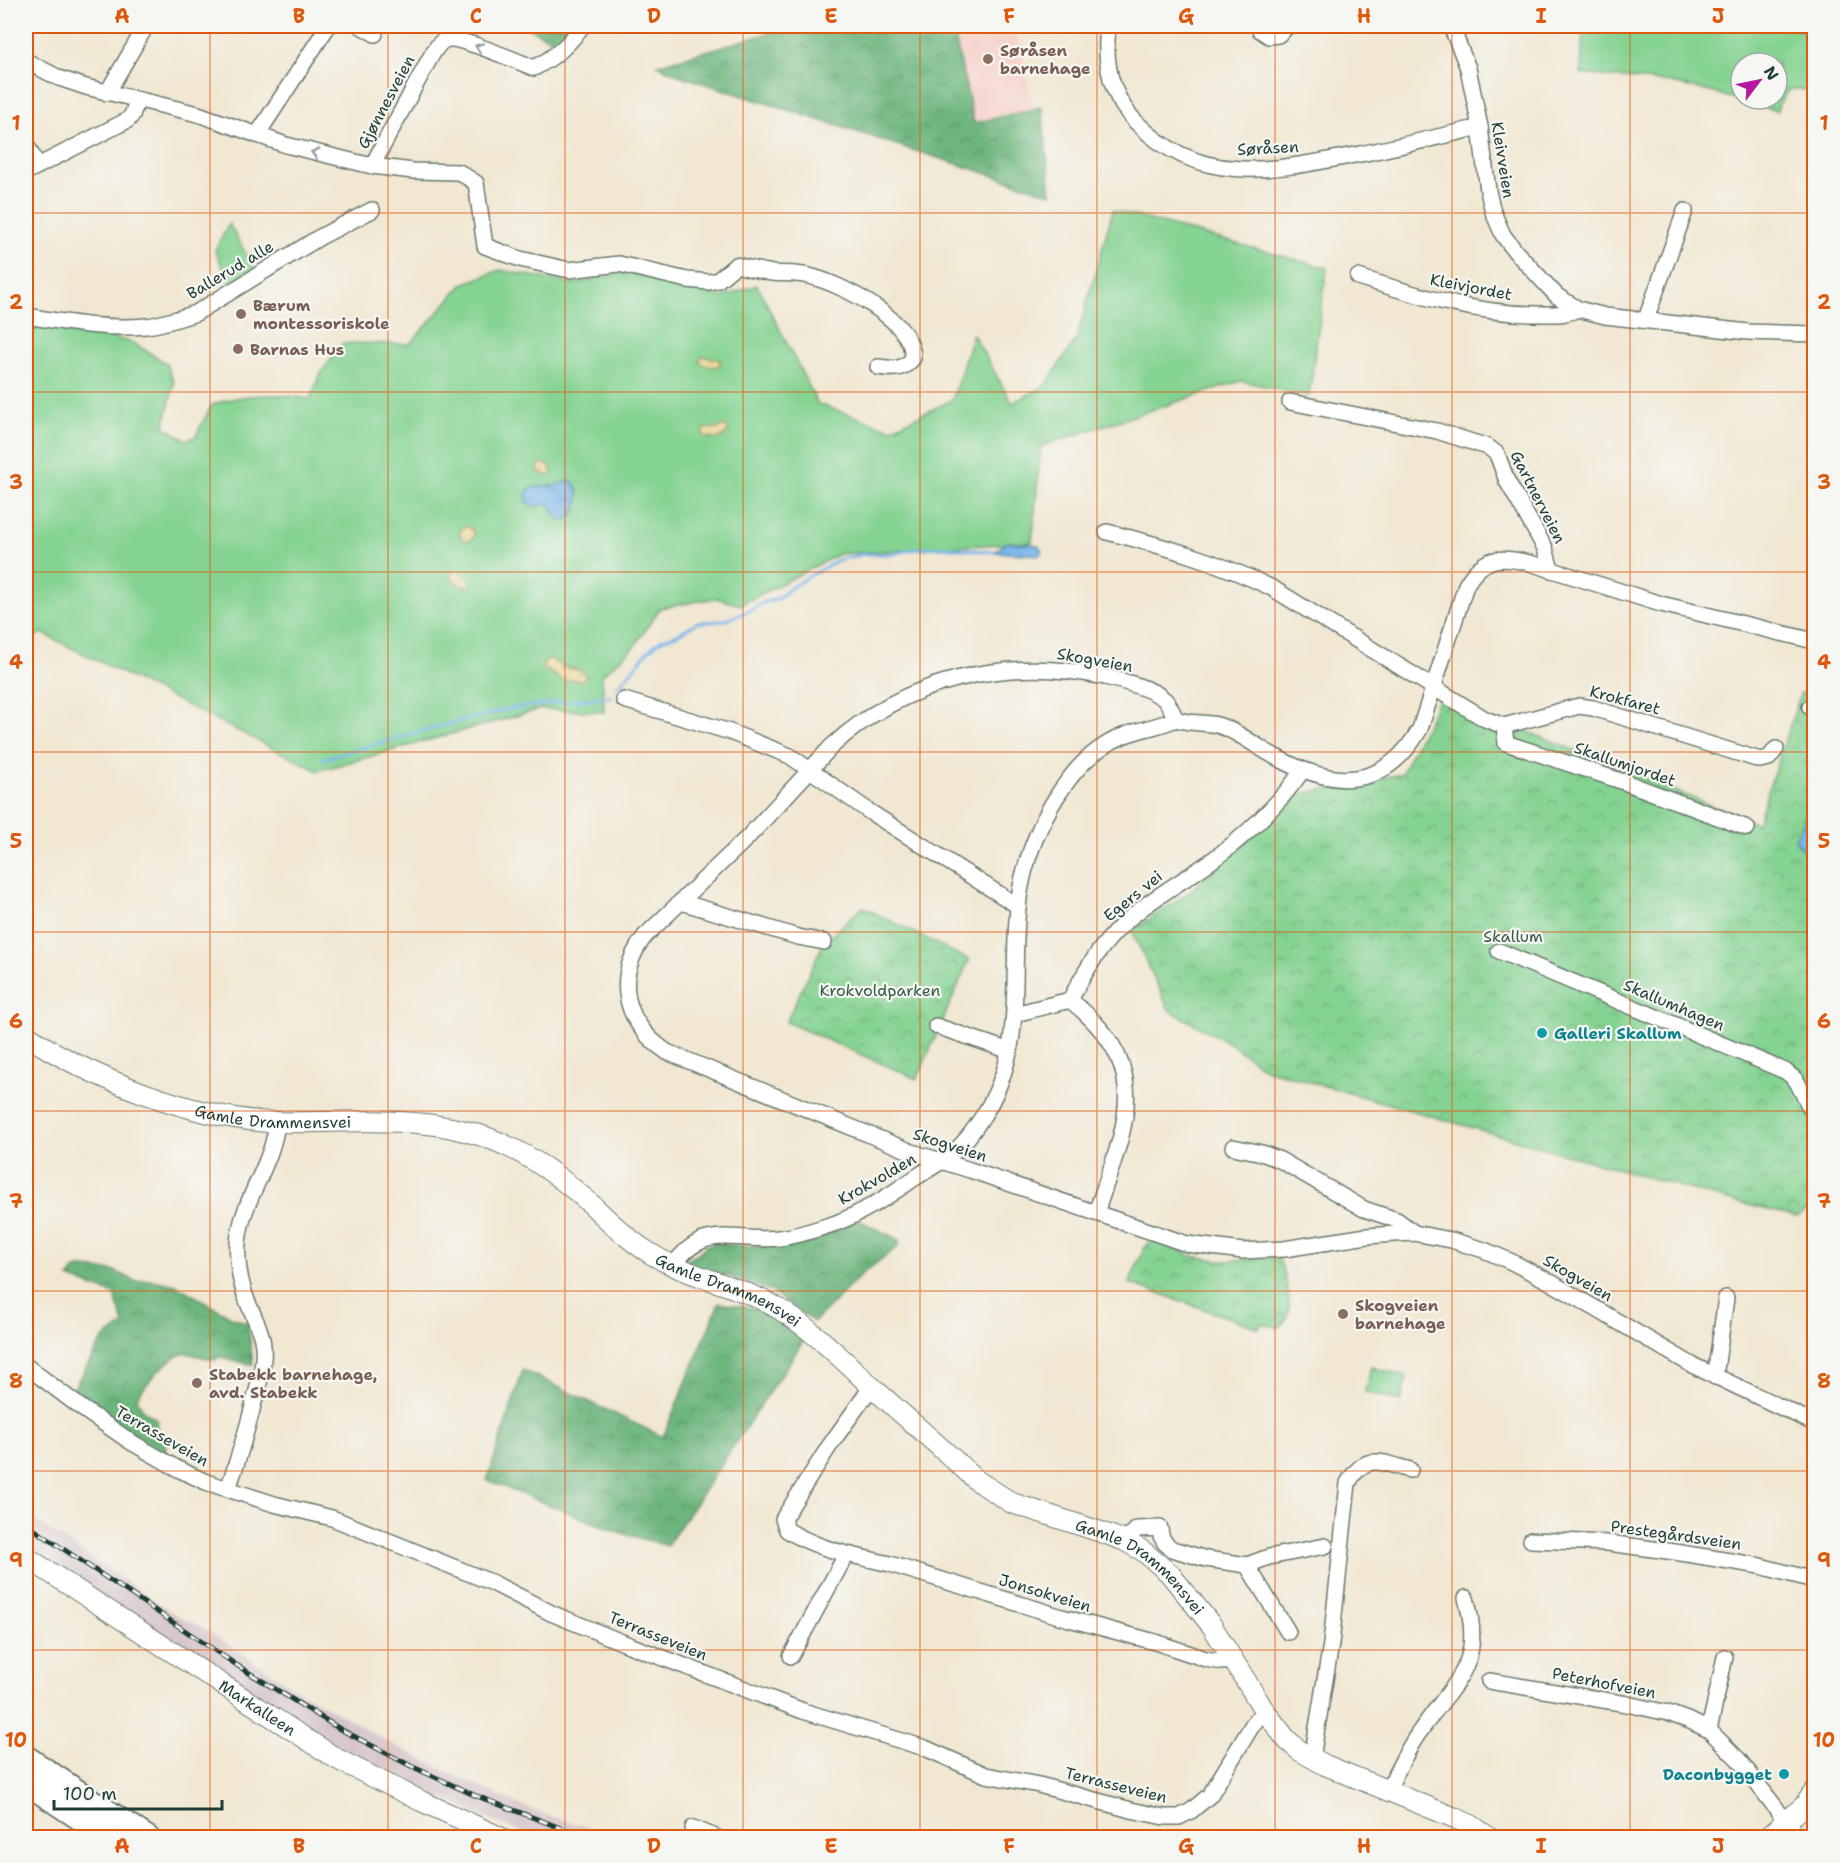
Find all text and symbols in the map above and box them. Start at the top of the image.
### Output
text: A [114,3,130,29]
text: B [293,3,305,29]
text: C [470,3,482,29]
text: D [647,3,661,29]
text: E [824,3,838,29]
text: F [1003,3,1015,29]
text: G [1178,3,1194,29]
text: H [1357,3,1371,29]
text: I [1535,3,1547,29]
text: J [1712,3,1725,29]
place label: Søråsen barnehage [1000,40,1091,79]
one-way arrow [475,42,486,54]
street label: Gjønnesveien [353,51,420,152]
north arrow [1729,51,1789,111]
marker: Søråsen barnehage [981,52,995,66]
text: N [1759,62,1784,84]
text: 1 [11,110,21,136]
text: 1 [1819,110,1829,136]
street label: Kleivveien [1487,120,1519,200]
street label: Søråsen [1237,136,1299,160]
one-way arrow [310,147,320,160]
street label: Ballerud alle [183,236,277,304]
street label: Kleivjordet [1428,269,1514,305]
text: 2 [9,289,23,315]
text: 2 [1817,289,1831,315]
place label: Bærum montessoriskole [253,295,390,334]
marker: Bærum montessoriskole [234,307,248,321]
place label: Barnas Hus [250,339,344,360]
marker: Barnas Hus [231,342,245,356]
street label: Gartnerveien [1506,447,1571,547]
text: 3 [9,469,23,495]
text: 3 [1817,469,1831,495]
street label: Skogveien [1055,643,1135,677]
text: 4 [9,649,23,675]
text: 4 [1817,649,1831,675]
street label: Krokfaret [1587,681,1663,719]
street label: Skallumjordet [1571,737,1679,791]
text: 5 [10,828,22,854]
text: 5 [1818,828,1830,854]
street label: Egers vei [1099,866,1167,926]
park label: Skallum [1483,926,1543,947]
street label: Skallumhagen [1620,974,1728,1036]
park label: Krokvoldparken [820,980,941,1001]
text: 6 [9,1008,23,1034]
text: 6 [1817,1008,1831,1034]
place label: Galleri Skallum [1554,1023,1682,1044]
marker: Galleri Skallum [1535,1026,1549,1040]
street label: Gamle Drammensvei [193,1099,351,1133]
street label: Skogveien [910,1123,990,1167]
street label: Krokvolden [834,1148,920,1210]
text: 7 [9,1188,23,1214]
text: 7 [1817,1188,1831,1214]
street label: Gamle Drammensvei [652,1248,805,1331]
street label: Skogveien [1540,1250,1617,1306]
place label: Skogveien barnehage [1355,1295,1446,1334]
marker: Skogveien barnehage [1336,1307,1350,1321]
place label: Stabekk barnehage, avd. Stabekk [209,1364,377,1403]
text: 8 [9,1368,23,1394]
text: 8 [1817,1368,1831,1394]
marker: Stabekk barnehage, avd. Stabekk [190,1376,204,1390]
street label: Terrasseveien [112,1401,213,1471]
street label: Gamle Drammensvei [1073,1514,1209,1619]
street label: Prestegårdsveien [1609,1515,1743,1555]
text: 9 [9,1547,23,1573]
text: 9 [1817,1547,1831,1573]
street label: Jonsokveien [996,1569,1094,1617]
street label: Terrasseveien [606,1607,710,1665]
street label: Peterhofveien [1550,1663,1658,1703]
street label: Markalleen [215,1675,300,1740]
text: 10 [5,1727,27,1753]
text: 10 [1813,1727,1835,1753]
street label: Terrasseveien [1063,1762,1169,1808]
place label: Daconbygget [1663,1764,1772,1785]
marker: Daconbygget [1777,1767,1791,1781]
scale bar [54,1773,222,1811]
text: 100 m [63,1782,117,1806]
text: A [114,1833,130,1859]
text: B [293,1833,305,1859]
text: C [470,1833,482,1859]
text: D [647,1833,661,1859]
text: E [824,1833,838,1859]
text: F [1003,1833,1015,1859]
text: G [1178,1833,1194,1859]
text: H [1357,1833,1371,1859]
text: I [1535,1833,1547,1859]
text: J [1712,1833,1725,1859]

